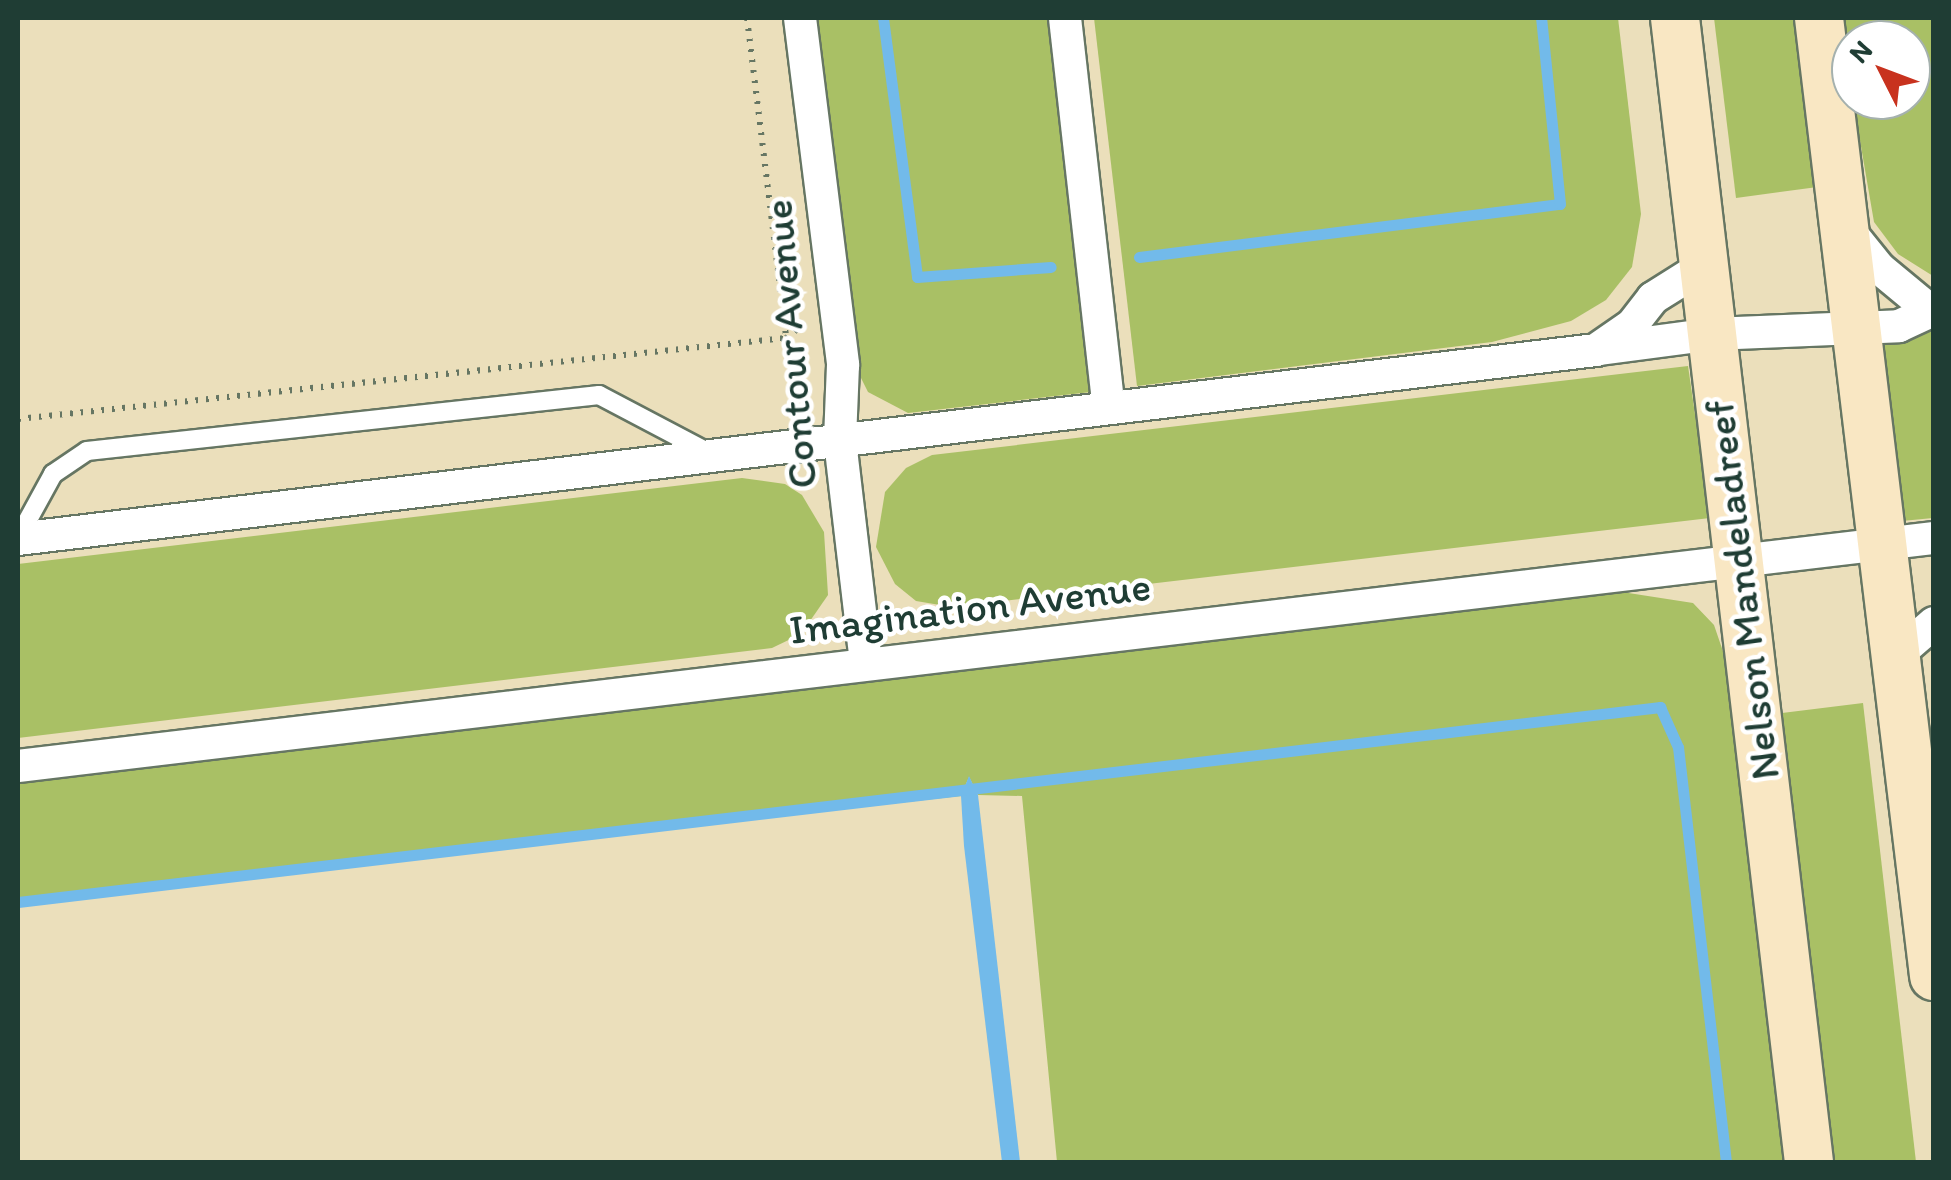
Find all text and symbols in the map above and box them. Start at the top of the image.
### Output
north arrow [1831,20,1931,120]
text: N [1841,33,1879,70]
street label: Contour Avenue [752,197,828,491]
street label: Nelson Mandeladreef [1694,397,1790,783]
street label: Imagination Avenue [787,561,1153,655]

